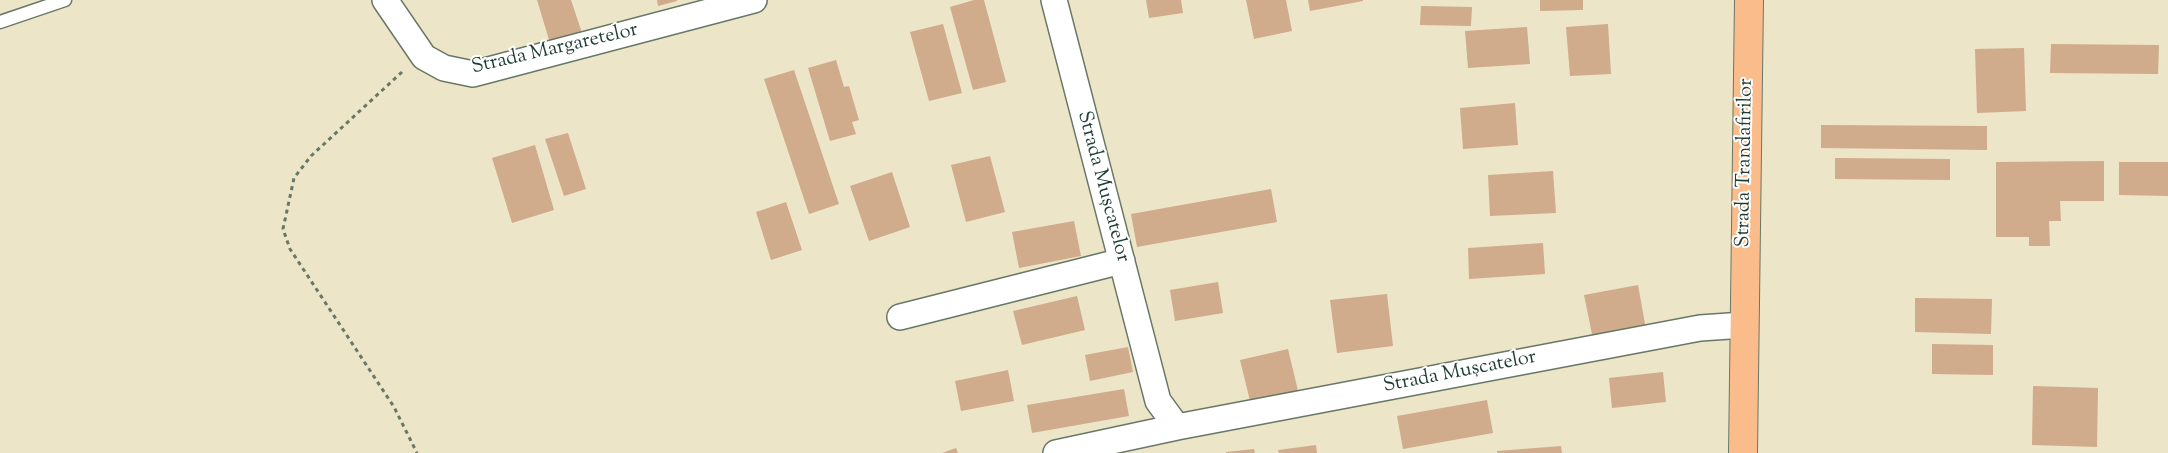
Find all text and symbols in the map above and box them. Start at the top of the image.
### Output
street label: Strada Margaretelor [469,19,641,81]
street label: Strada Trandafirilor [1733,78,1759,248]
street label: Strada Mușcatelor [1070,109,1134,265]
street label: Strada Mușcatelor [1381,346,1539,400]

